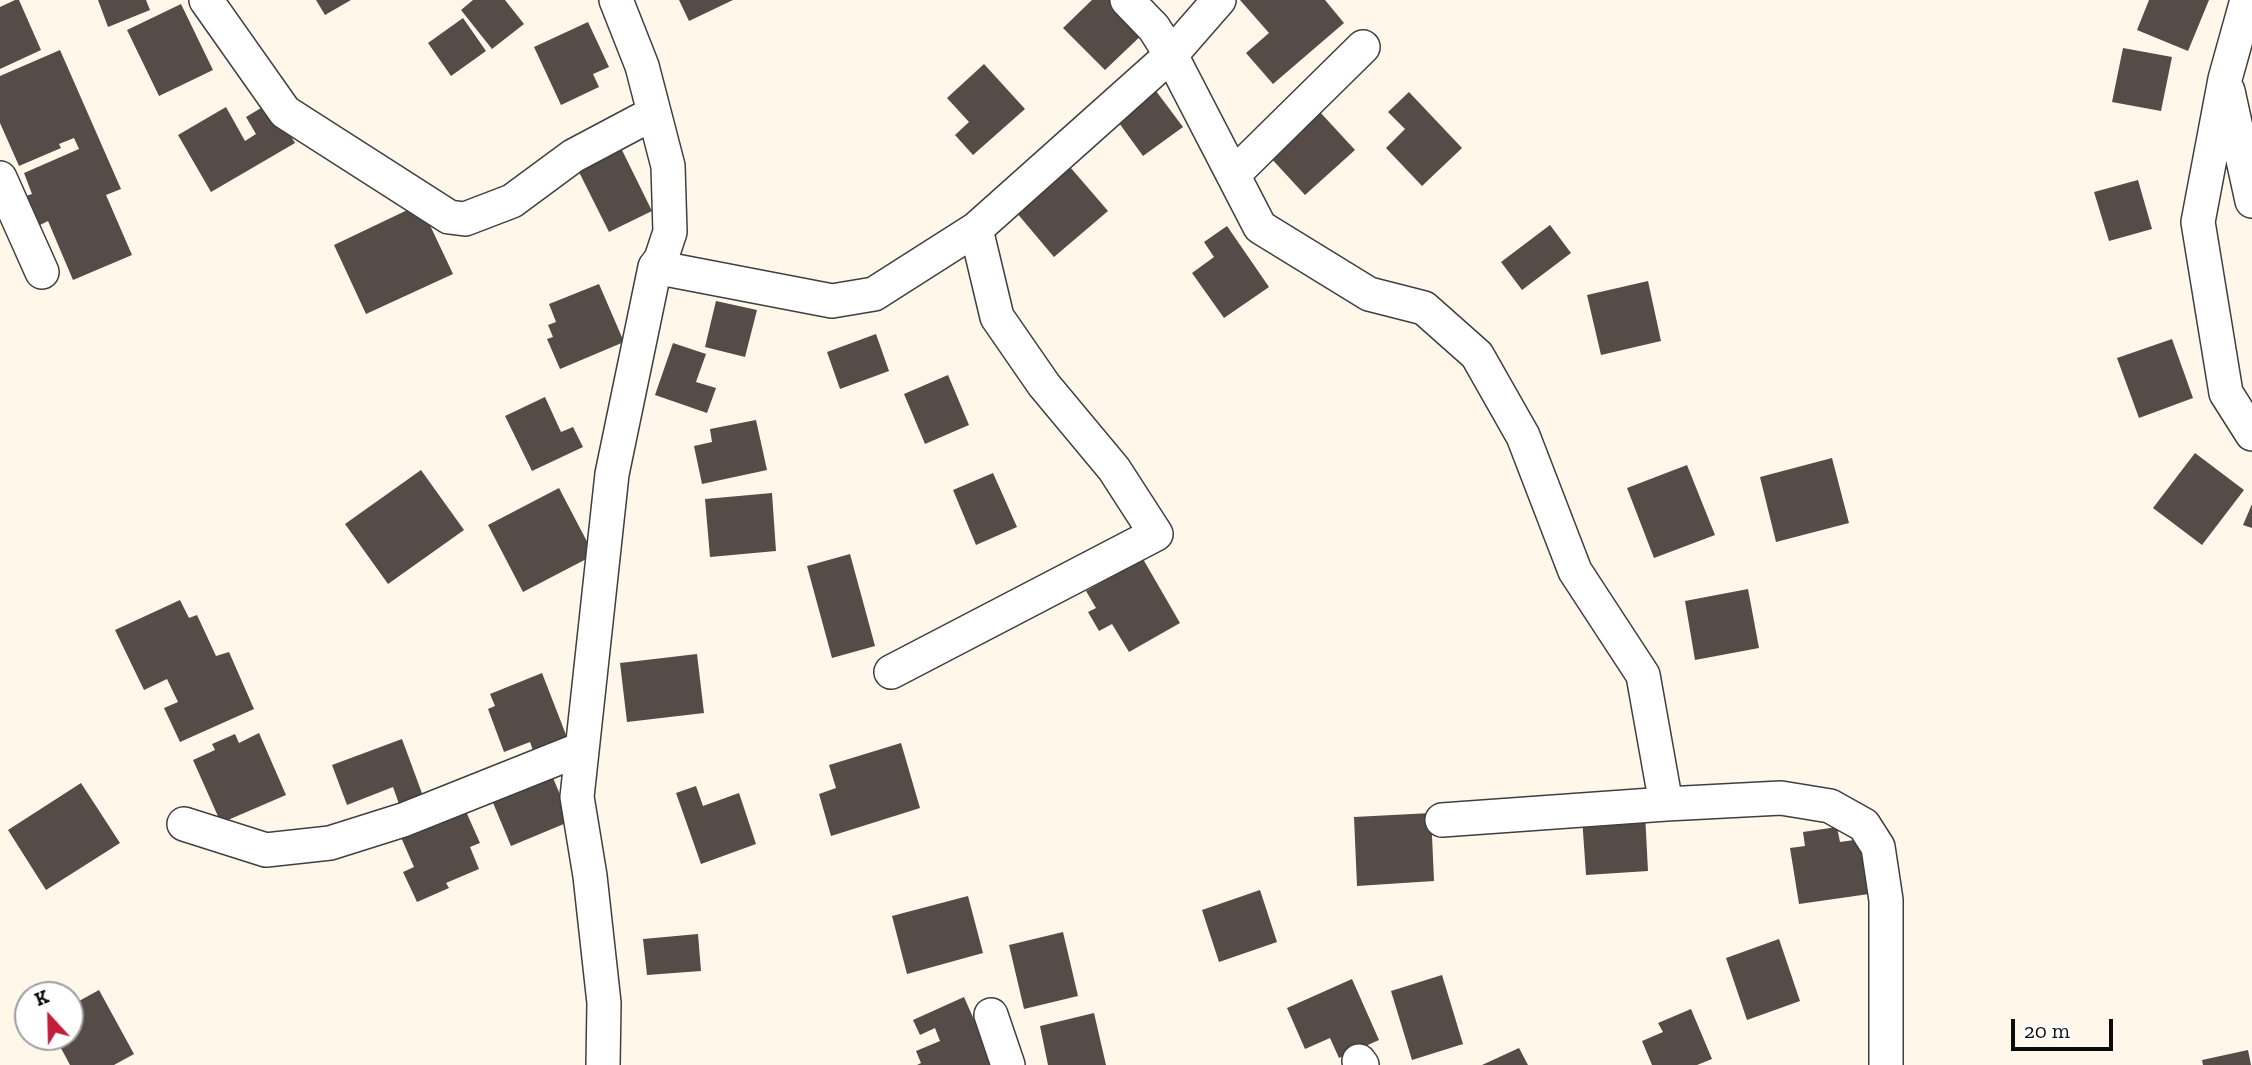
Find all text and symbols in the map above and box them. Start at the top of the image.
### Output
north arrow [14,981,84,1051]
text: K [31,985,52,1011]
scale bar [2014,1006,2116,1050]
text: 20 m [2024,1018,2070,1043]

